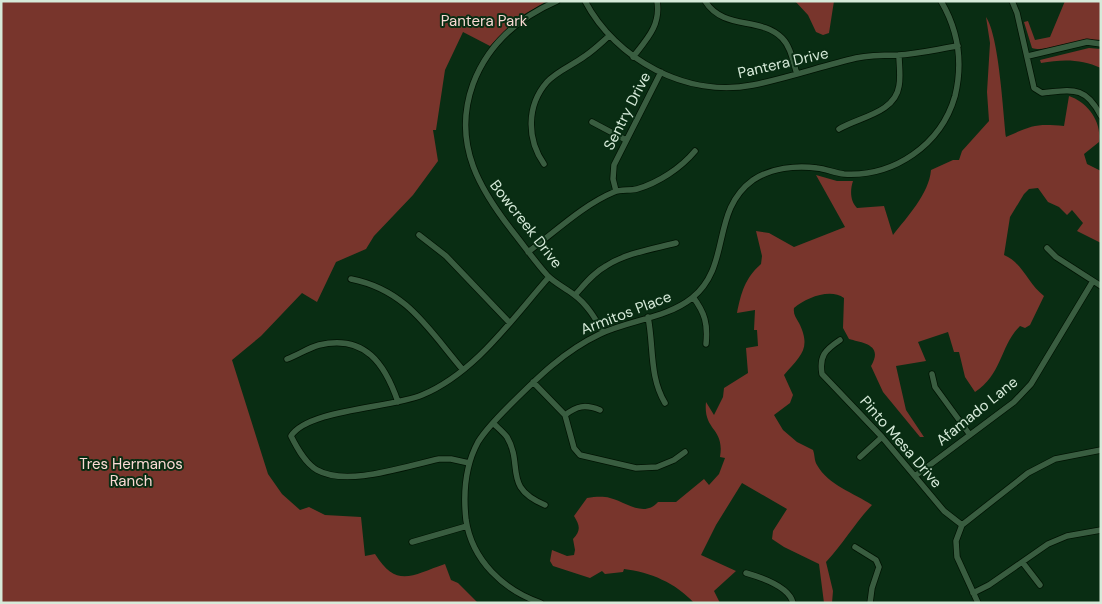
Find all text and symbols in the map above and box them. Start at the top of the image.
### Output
park label: Pantera Park [441,11,528,31]
street label: Pantera Drive [736,43,830,83]
street label: Sentry Drive [599,69,655,153]
street label: Bowcreek Drive [485,176,567,272]
street label: Armitos Place [578,286,674,340]
street label: Afamado Lane [932,372,1022,450]
street label: Pinto Mesa Drive [855,392,947,492]
park label: Tres Hermanos Ranch [79,454,183,491]

